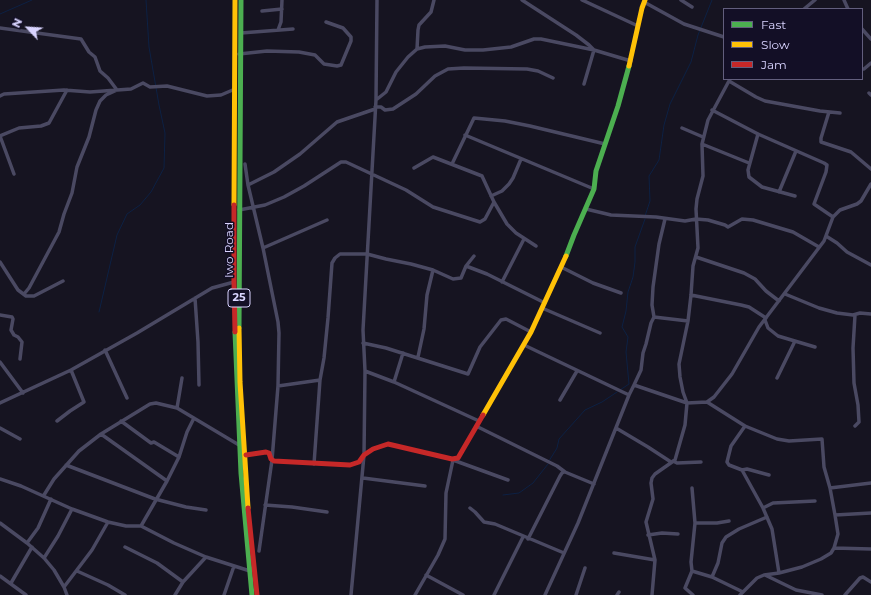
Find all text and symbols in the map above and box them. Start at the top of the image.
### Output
north arrow [8,8,48,48]
legend [723,8,863,80]
text: N [9,16,25,30]
text: Fast [761,17,786,32]
text: Slow [761,37,790,52]
text: Jam [761,57,787,72]
street label: Iwo Road [222,222,236,278]
road number: 25 [228,289,250,307]

